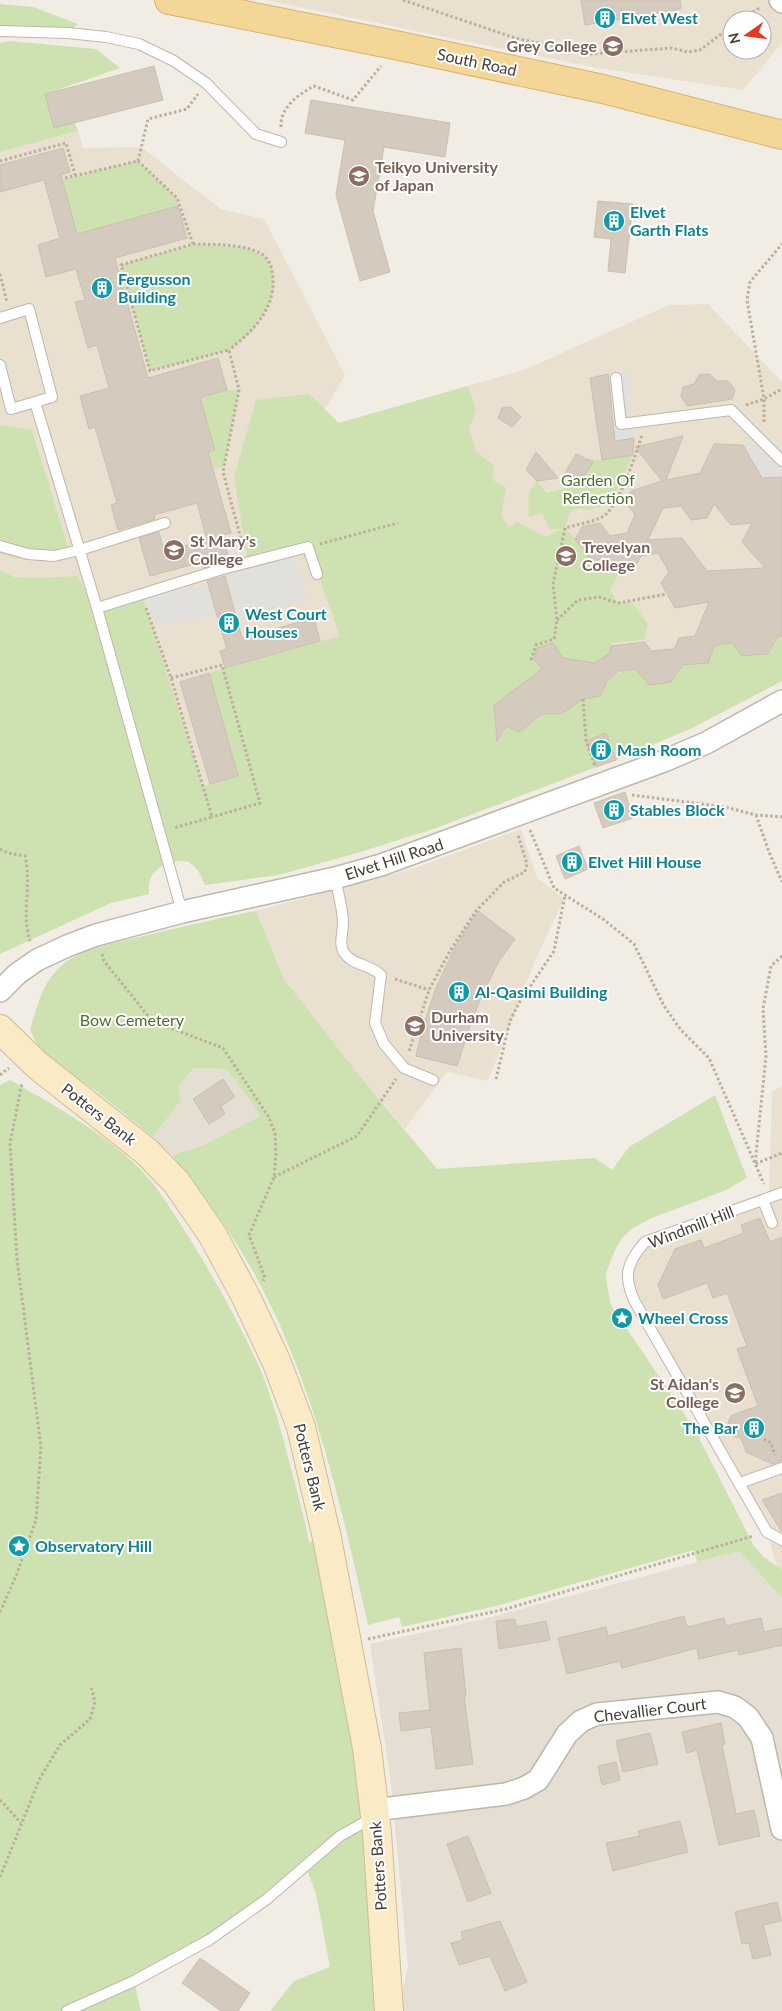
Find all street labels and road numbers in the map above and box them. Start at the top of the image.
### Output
street label: South Road [436,44,519,79]
street label: Elvet Hill Road [342,834,445,883]
street label: Potters Bank [58,1079,141,1149]
street label: Windmill Hill [645,1201,736,1252]
street label: Potters Bank [290,1421,331,1513]
street label: Chevallier Court [592,1693,708,1726]
street label: Potters Bank [365,1820,390,1911]

